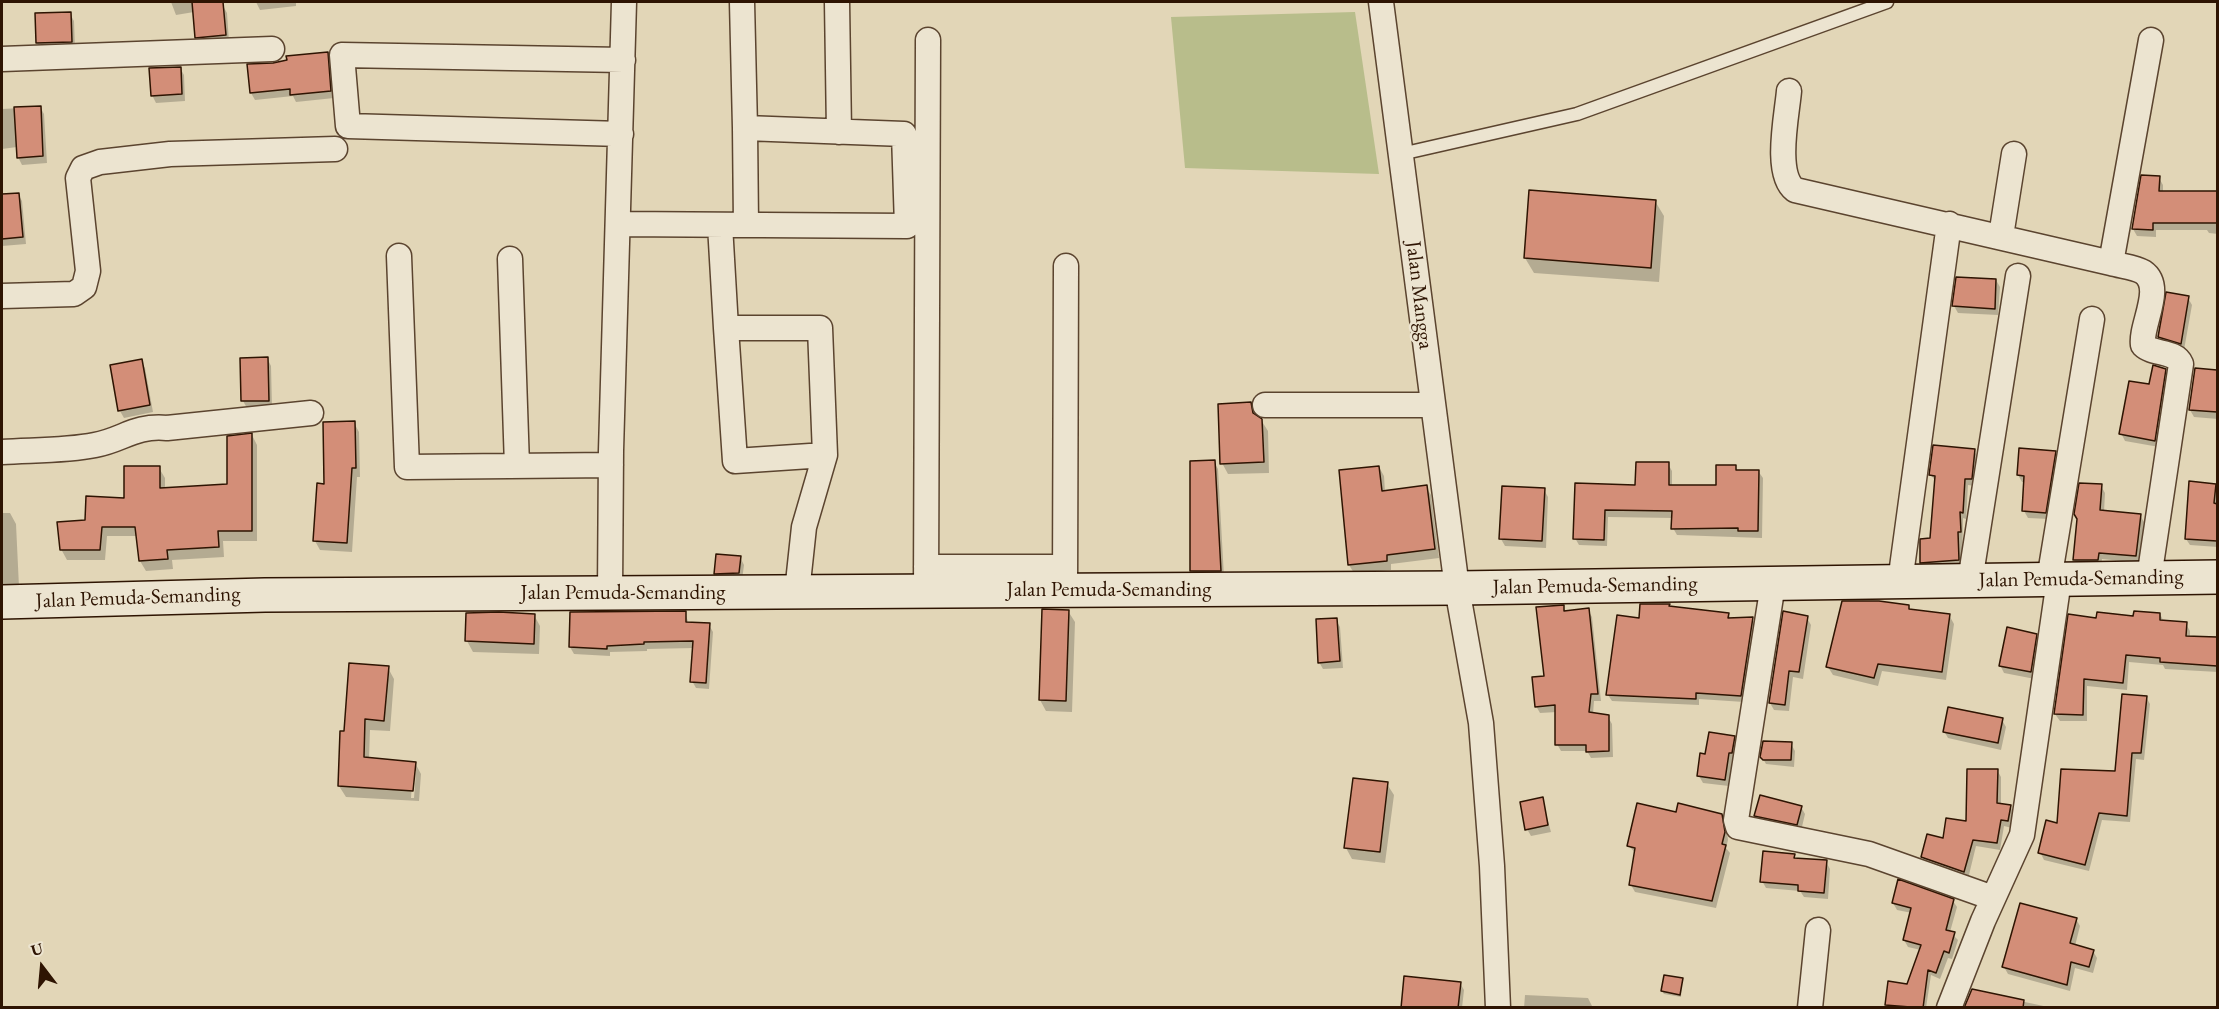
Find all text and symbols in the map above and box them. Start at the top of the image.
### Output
street label: Jalan Mangga [1400,239,1438,351]
street label: Jalan Pemuda-Semanding [1978,565,2184,593]
street label: Jalan Pemuda-Semanding [1492,572,1698,600]
street label: Jalan Pemuda-Semanding [1007,577,1211,603]
street label: Jalan Pemuda-Semanding [521,580,725,606]
street label: Jalan Pemuda-Semanding [35,582,241,614]
north arrow [12,937,72,997]
text: U [28,937,46,961]

